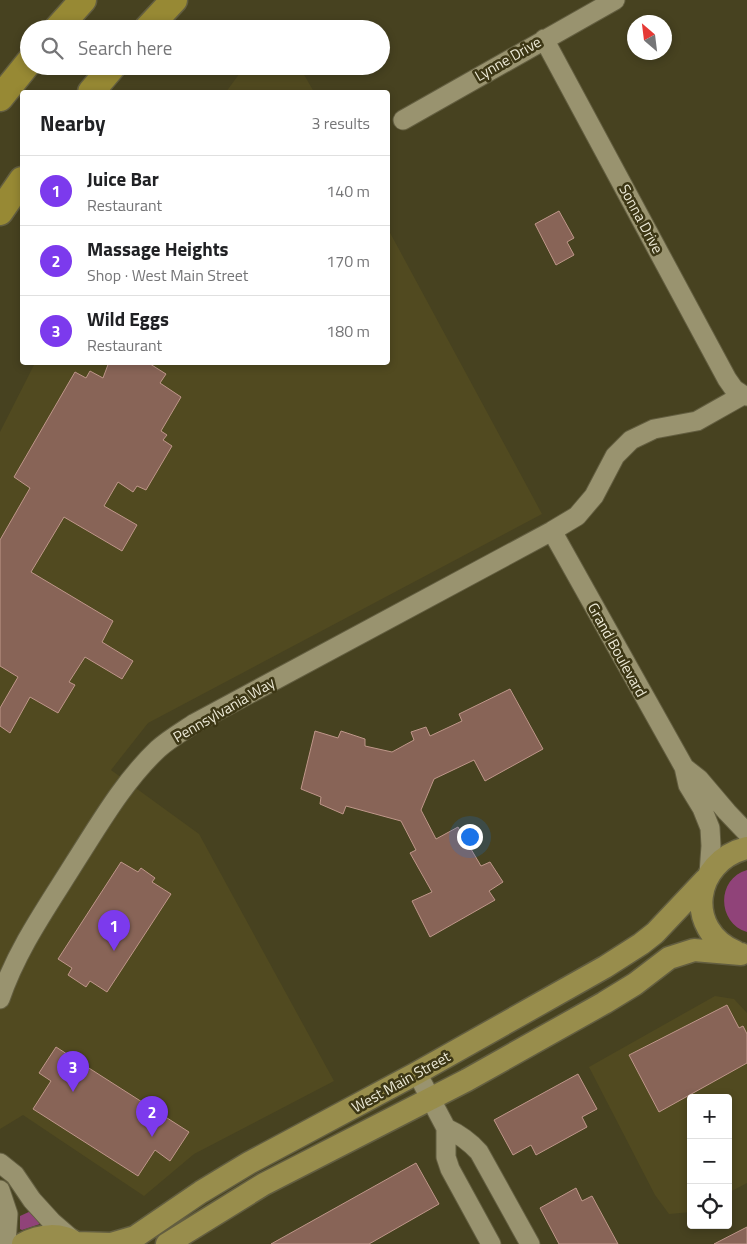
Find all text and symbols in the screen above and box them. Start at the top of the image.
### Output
north arrow [627,15,672,60]
search box [20,20,390,75]
street label: Lynne Drive [470,30,545,87]
text: Search here [78,33,172,62]
icon: search [38,34,66,62]
text: Nearby [40,107,105,139]
text: 3 results [311,111,370,135]
text: Juice Bar [87,164,159,193]
text: 1 [52,179,60,203]
text: 140 m [326,179,370,203]
street label: Sonna Drive [613,180,669,258]
text: Restaurant [87,193,162,217]
text: Massage Heights [87,234,229,263]
text: 2 [52,249,60,273]
text: 170 m [326,249,370,273]
text: Shop · West Main Street [87,263,249,287]
text: Wild Eggs [87,304,169,333]
text: 3 [52,319,60,343]
text: 180 m [326,319,370,343]
text: Restaurant [87,333,162,357]
street label: Grand Boulevard [582,598,653,701]
street label: Pennsylvania Way [168,671,279,748]
your location [457,824,483,850]
pin: 1 [98,910,130,951]
street label: West Main Street [347,1045,455,1118]
pin: 3 [57,1051,89,1092]
map controls [687,1094,732,1229]
button: + [687,1094,732,1139]
pin: 2 [136,1096,168,1137]
button: − [687,1139,732,1184]
button: locate [687,1184,732,1229]

